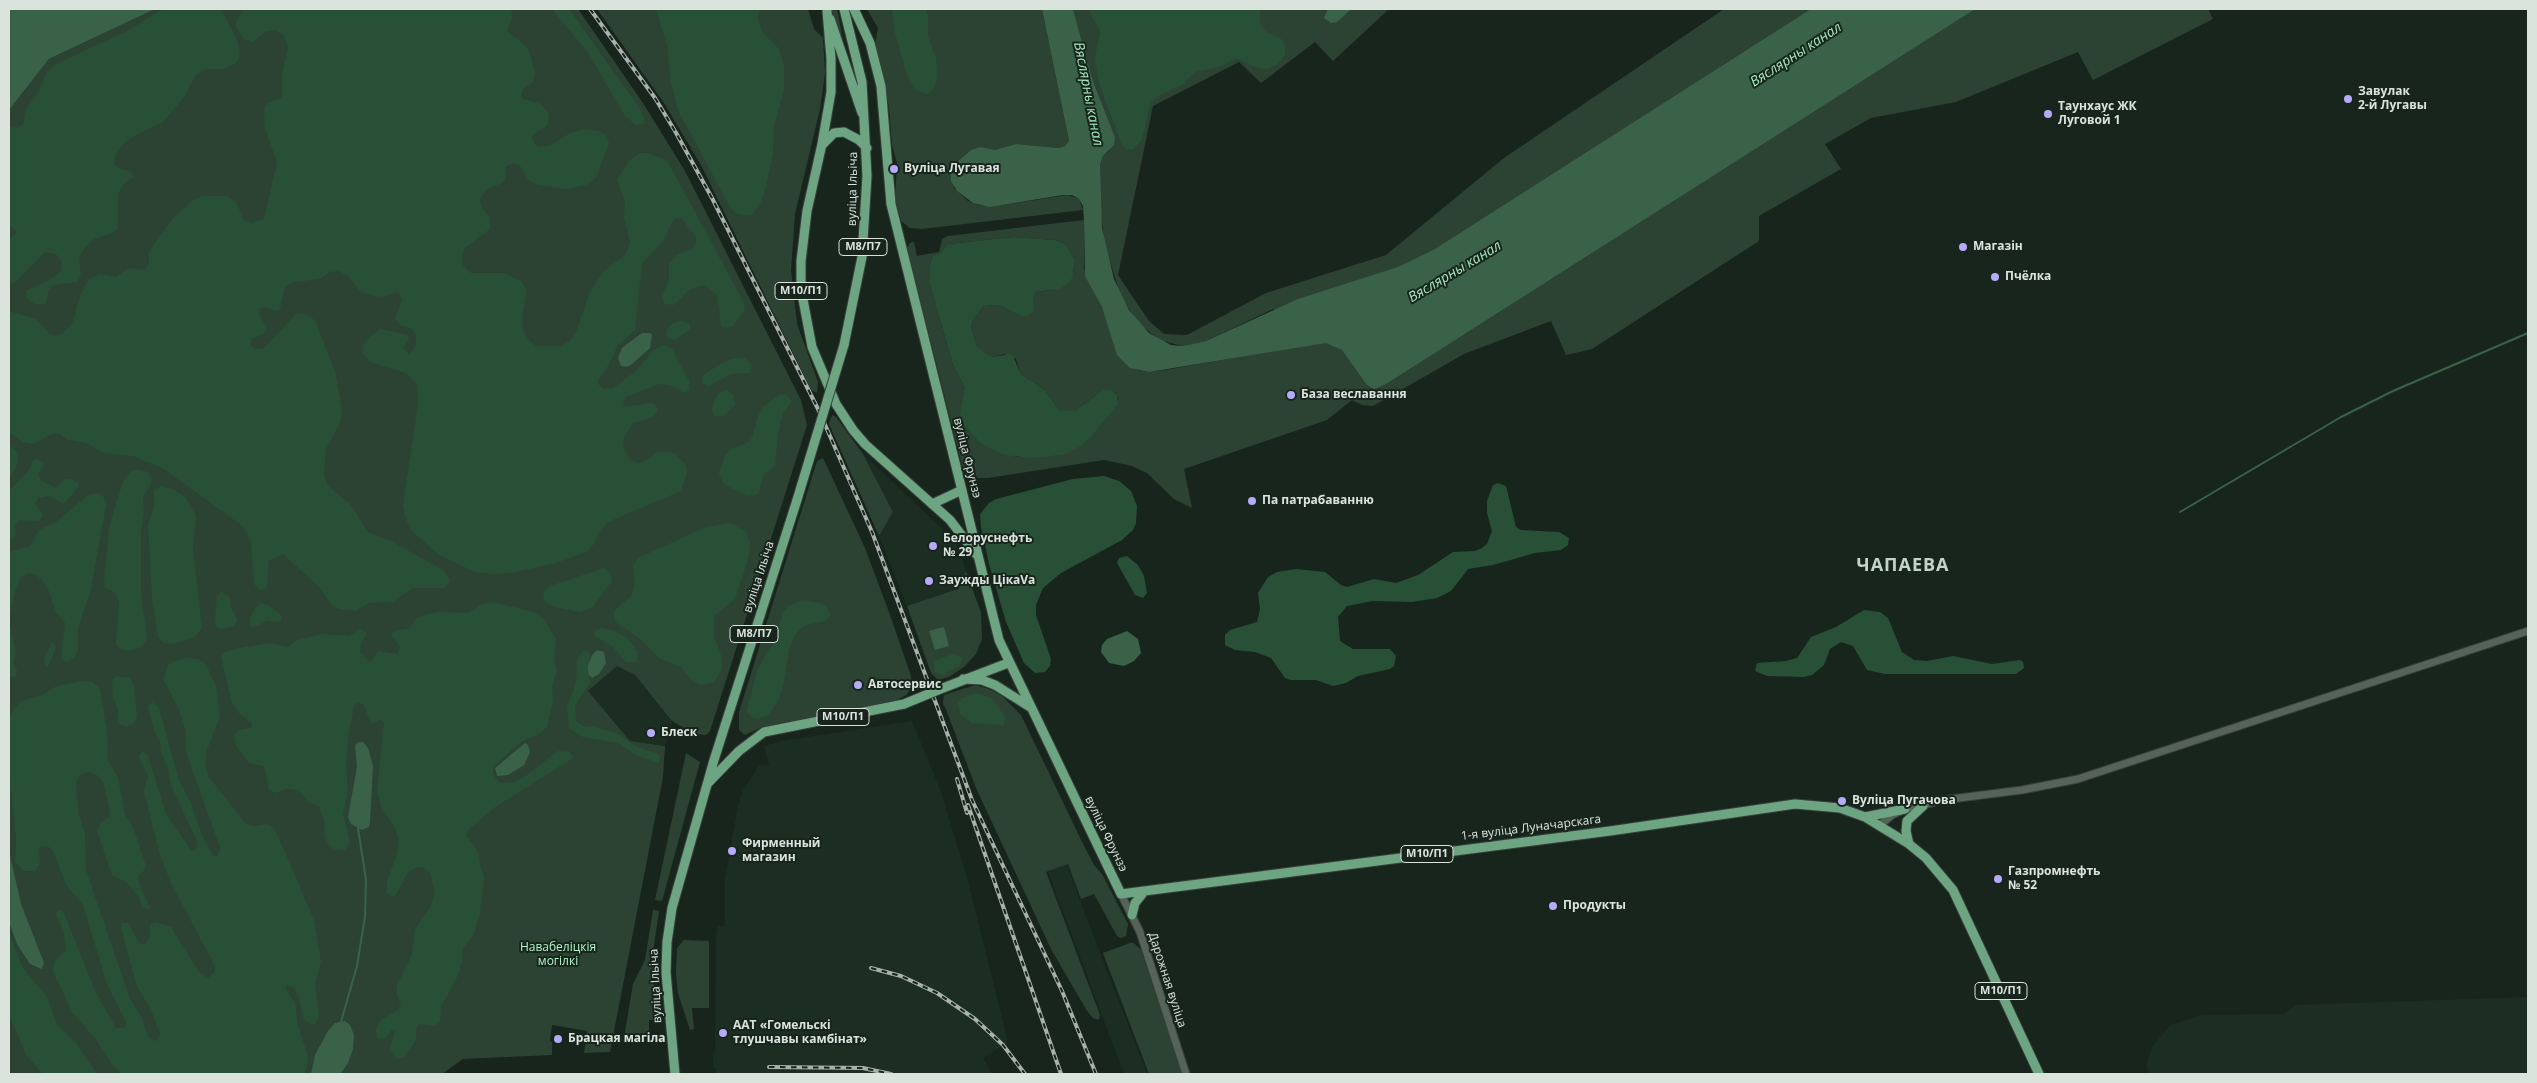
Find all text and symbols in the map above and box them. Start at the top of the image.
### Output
water label: Вяслярны канал [1747,19,1845,91]
water label: Вяслярны канал [1070,41,1106,147]
place label: Завулак 2-й Лугавы [2358,85,2427,113]
marker: Завулак 2-й Лугавы [2342,93,2354,105]
place label: Таунхаус ЖК Луговой 1 [2058,100,2137,128]
marker: Таунхаус ЖК Луговой 1 [2042,108,2054,120]
street label: вуліца Ільіча [845,152,861,226]
place label: Вуліца Лугавая [904,162,1000,176]
marker: Вуліца Лугавая [888,163,900,175]
road number: М8/П7 [839,238,887,256]
water label: Вяслярны канал [1405,238,1505,306]
place label: Магазін [1973,240,2023,254]
marker: Магазін [1957,241,1969,253]
place label: Пчёлка [2005,270,2051,284]
marker: Пчёлка [1989,271,2001,283]
road number: М10/П1 [775,282,827,300]
place label: База веславання [1301,388,1407,402]
marker: База веславання [1285,389,1297,401]
street label: вуліца Фрунзэ [950,416,984,500]
place label: Па патрабаванню [1262,494,1374,508]
marker: Па патрабаванню [1246,495,1258,507]
place label: Белоруснефть № 29 [943,532,1032,560]
street label: вуліца Ільіча [741,539,777,615]
marker: Белоруснефть № 29 [927,540,939,552]
district label: ЧАПАЕВА [1856,555,1950,577]
place label: Заужды ЦікаVа [939,574,1035,588]
marker: Заужды ЦікаVа [923,575,935,587]
road number: М8/П7 [730,626,778,642]
place label: Автосервис [868,678,941,692]
marker: Автосервис [852,679,864,691]
road number: М10/П1 [817,709,869,726]
place label: Блеск [661,726,697,740]
marker: Блеск [645,727,657,739]
street label: вуліца Фрунзэ [1081,794,1131,874]
place label: Вуліца Пугачова [1852,794,1956,808]
marker: Вуліца Пугачова [1836,795,1848,807]
street label: 1-я вуліца Луначарскага [1460,812,1602,844]
place label: Фирменный магазин [742,837,821,865]
marker: Фирменный магазин [726,845,738,857]
road number: М10/П1 [1401,846,1453,862]
place label: Газпромнефть № 52 [2008,865,2100,893]
marker: Газпромнефть № 52 [1992,873,2004,885]
place label: Продукты [1563,899,1626,913]
marker: Продукты [1547,900,1559,912]
street label: Дарожная вуліца [1145,931,1189,1029]
park label: Навабеліцкія могілкі [520,941,596,969]
street label: вуліца Ільіча [647,948,665,1024]
road number: М10/П1 [1975,982,2027,999]
place label: ААТ «Гомельскі тлушчавы камбінат» [733,1019,867,1047]
marker: ААТ «Гомельскі тлушчавы камбінат» [717,1027,729,1039]
place label: Брацкая магіла [568,1032,665,1046]
marker: Брацкая магіла [552,1033,564,1045]

